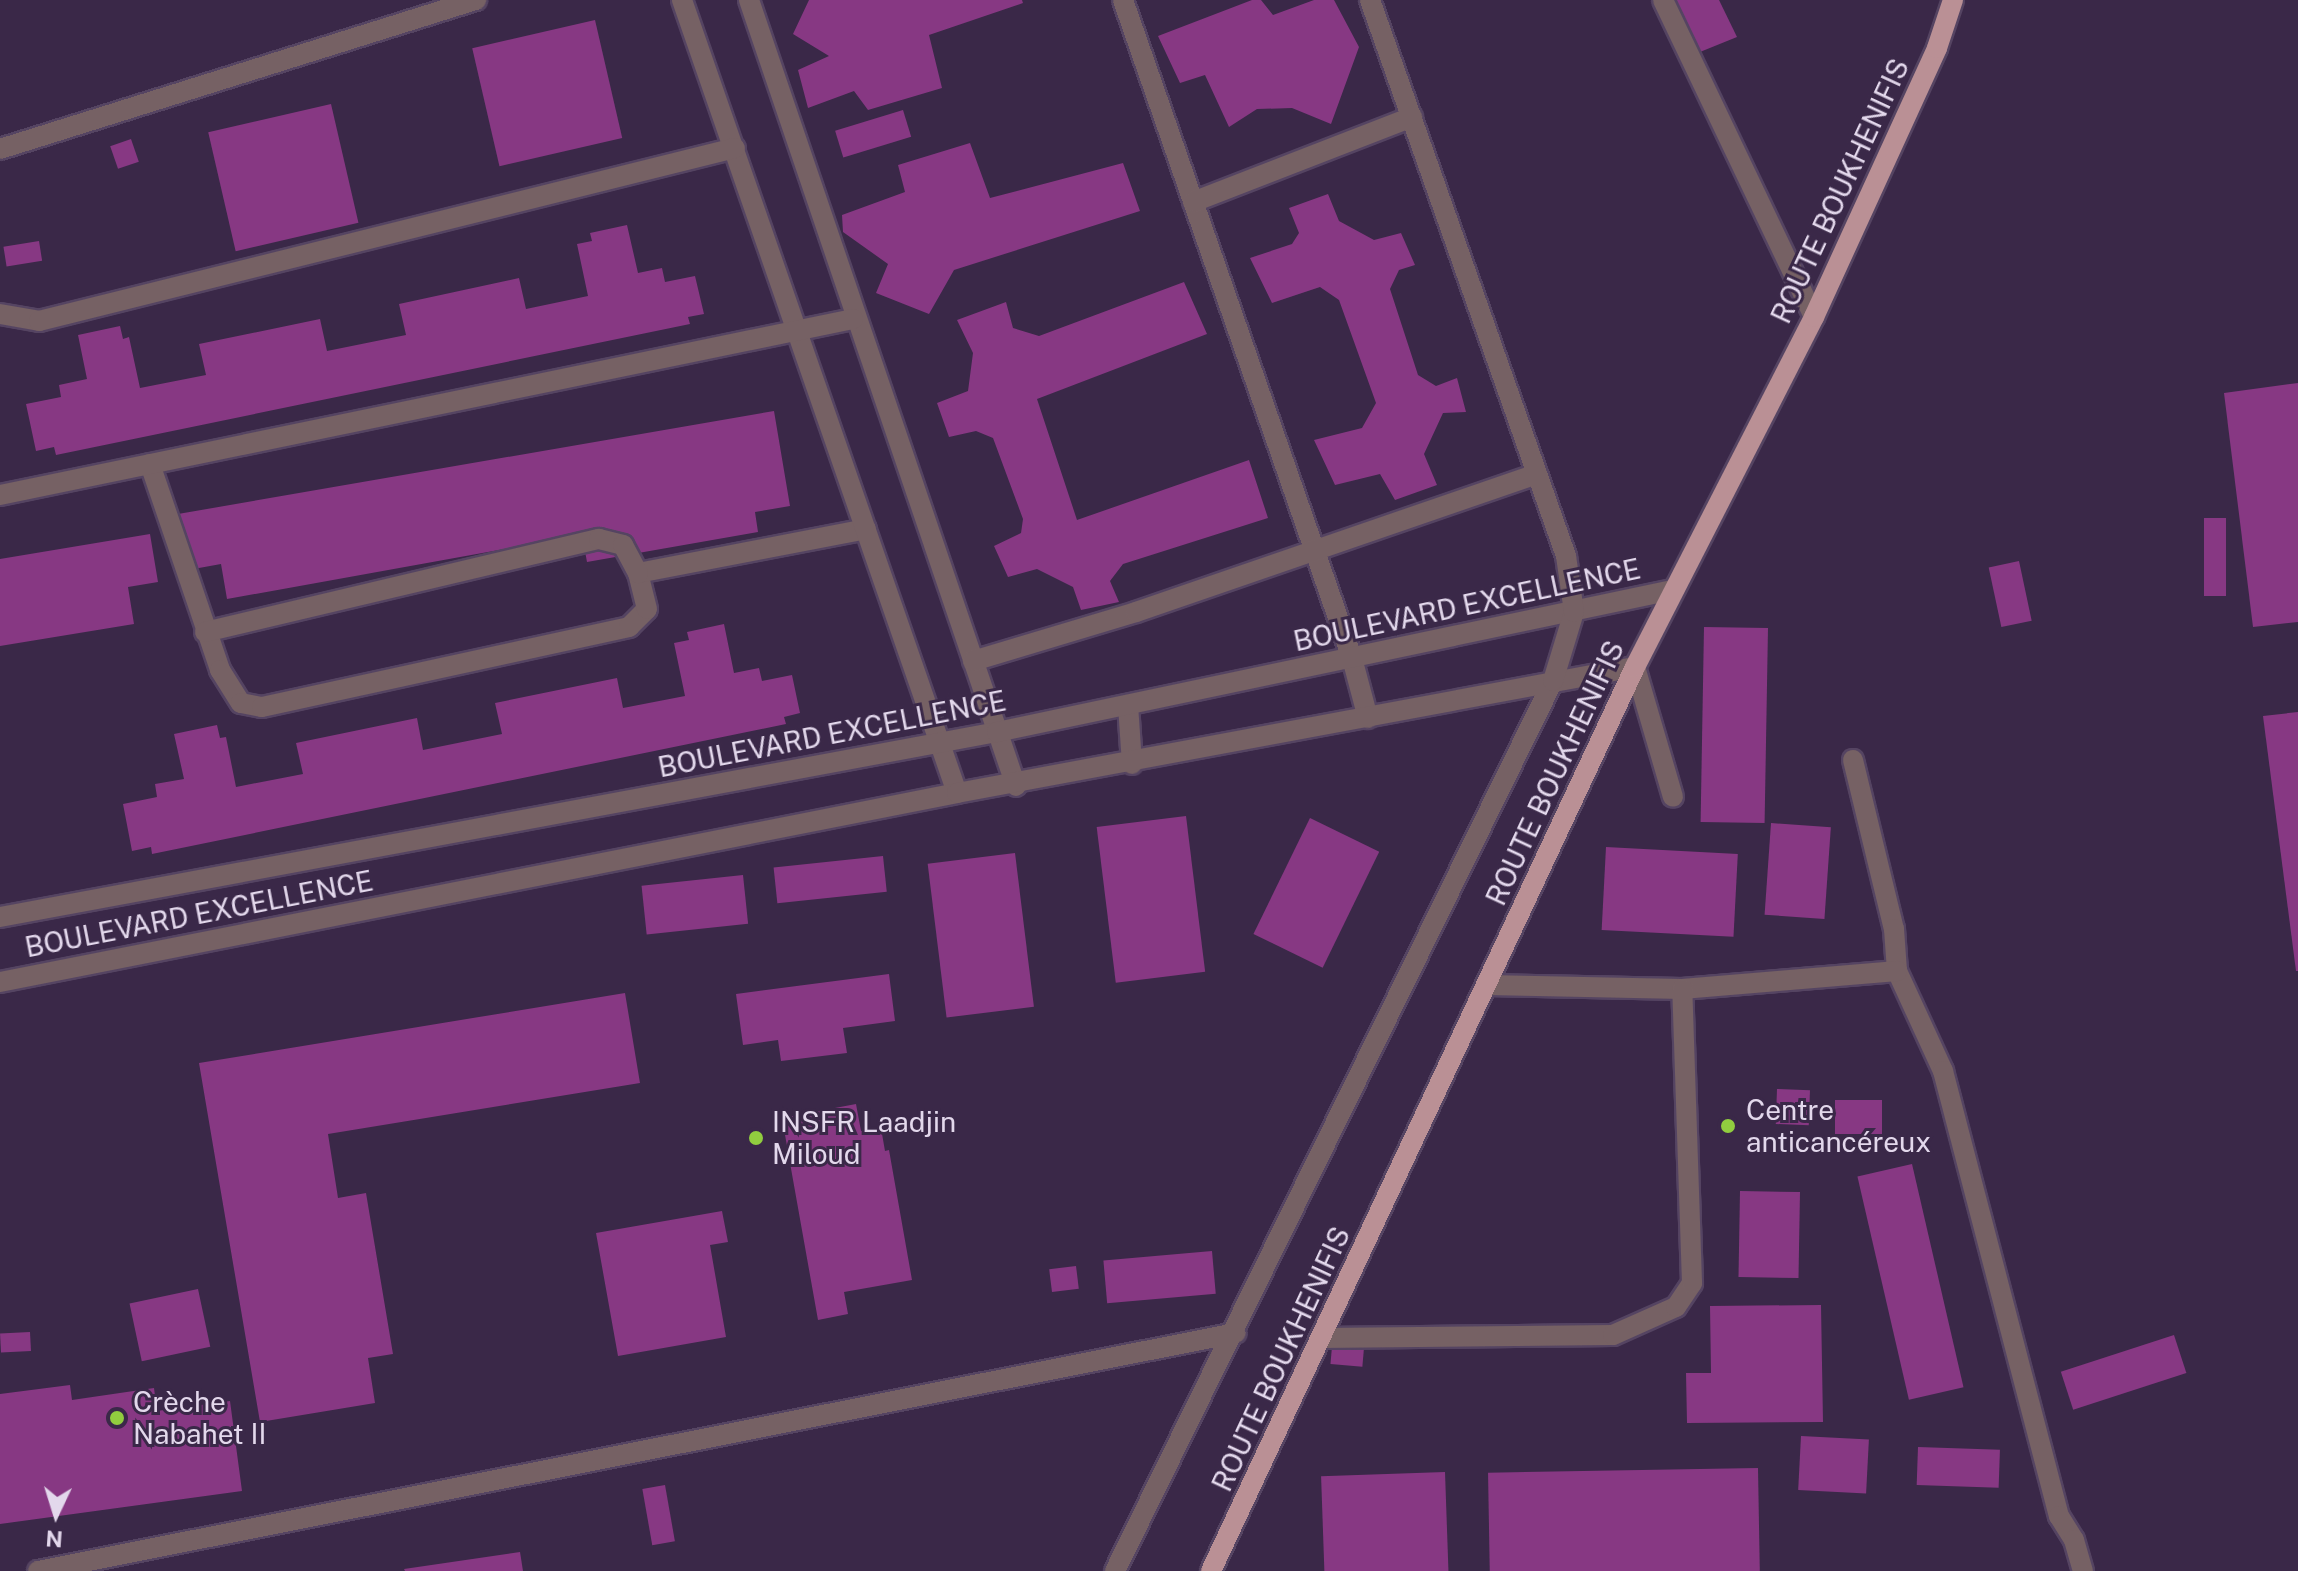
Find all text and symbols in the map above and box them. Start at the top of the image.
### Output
street label: ROUTE BOUKHENIFIS [1764,53,1916,329]
street label: BOULEVARD EXCELLENCE [1290,552,1644,658]
street label: ROUTE BOUKHENIFIS [1479,635,1631,911]
street label: BOULEVARD EXCELLENCE [655,684,1009,784]
street label: BOULEVARD EXCELLENCE [22,864,376,964]
place label: Centre anticancéreux [1746,1093,1931,1159]
place label: INSFR Laadjin Miloud [772,1105,956,1171]
marker: Centre anticancéreux [1717,1115,1739,1137]
marker: INSFR Laadjin Miloud [747,1129,765,1147]
street label: ROUTE BOUKHENIFIS [1205,1221,1357,1497]
place label: Crèche Nabahet II [133,1385,266,1451]
marker: Crèche Nabahet II [108,1409,126,1427]
north arrow [16,1475,96,1555]
text: N [45,1525,64,1553]

